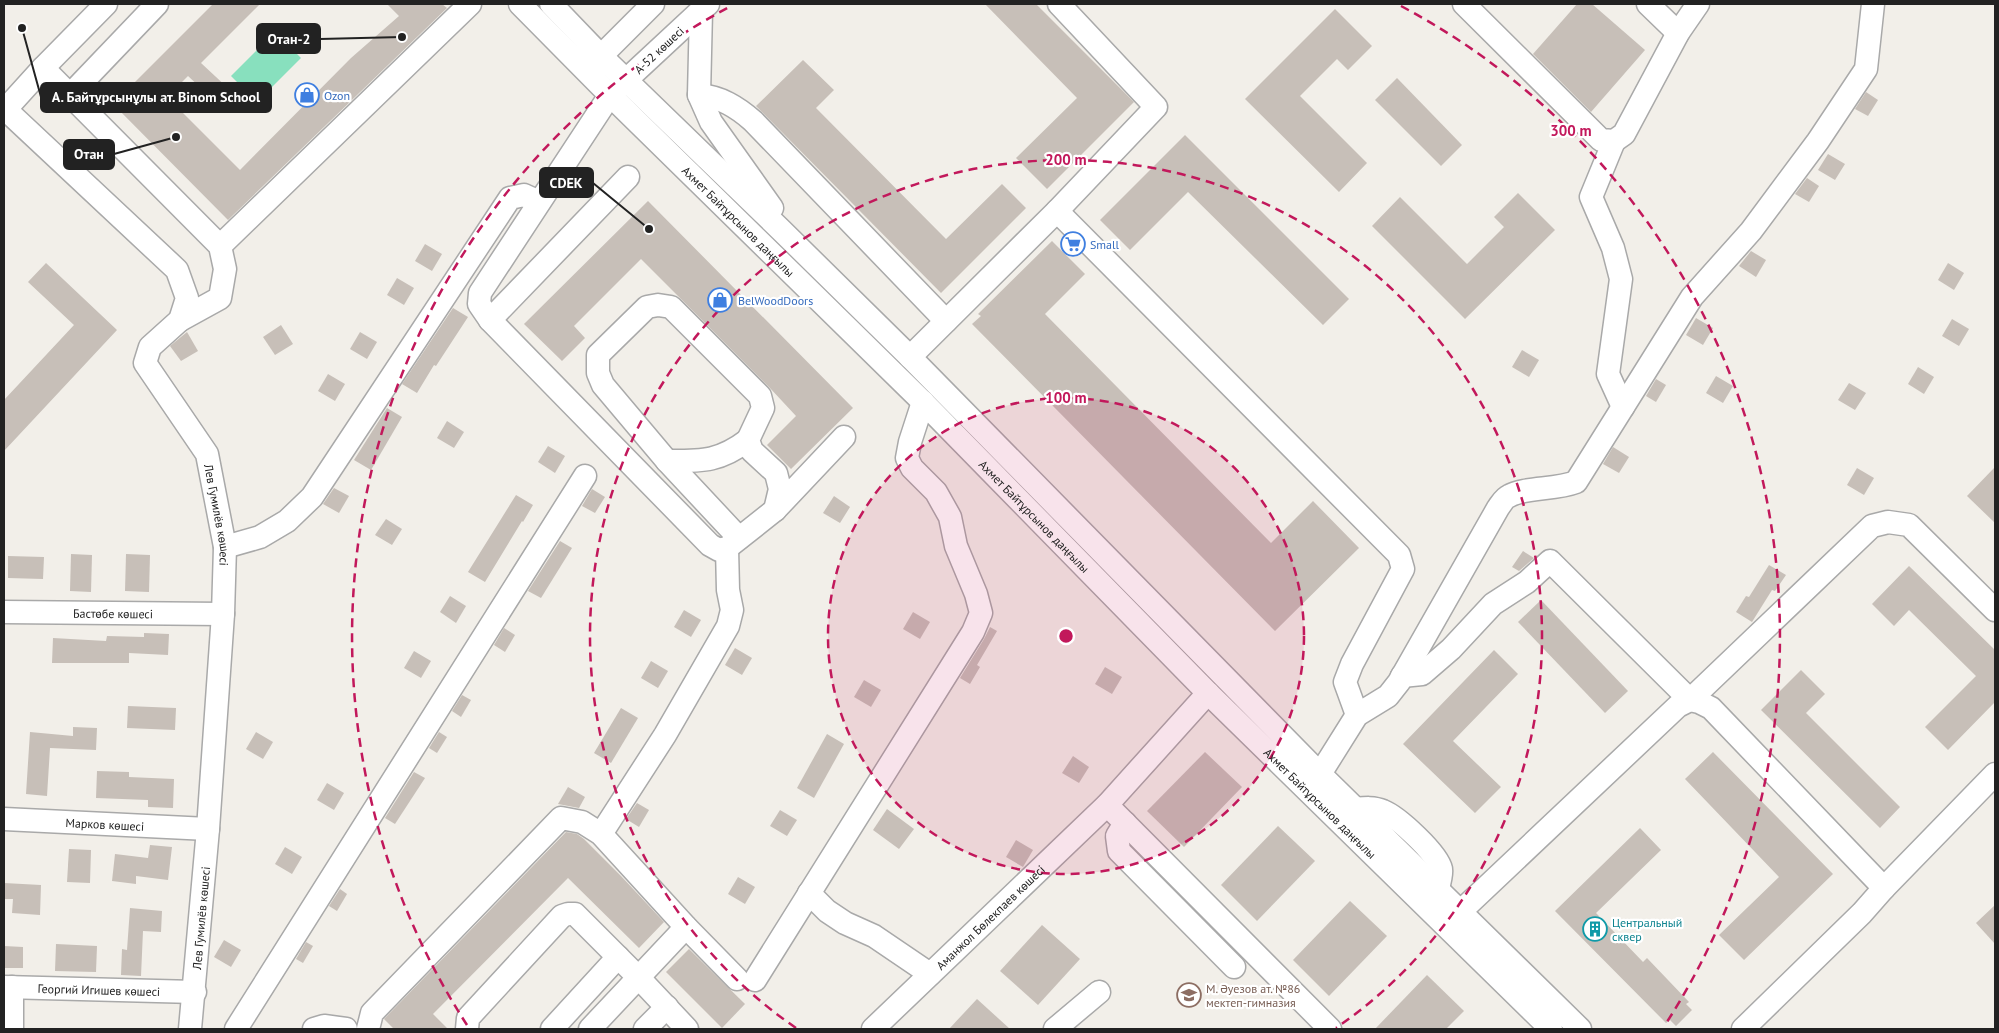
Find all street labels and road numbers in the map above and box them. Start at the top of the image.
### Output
street label: А-52 көшесі [631,23,687,77]
street label: Ахмет Байтұрсынов даңғылы [679,163,798,279]
street label: Ахмет Байтұрсынов даңғылы [976,457,1093,575]
street label: Лев Гумилёв көшесі [201,462,233,566]
street label: Бастөбе көшесі [73,605,153,621]
street label: Ахмет Байтұрсынов даңғылы [1261,745,1380,861]
street label: Марков көшесі [65,815,145,833]
street label: Аманжол Бөлекпаев көшесі [933,862,1048,972]
street label: Лев Гумилёв көшесі [189,866,213,971]
street label: Георгий Игишев көшесі [38,980,160,999]

